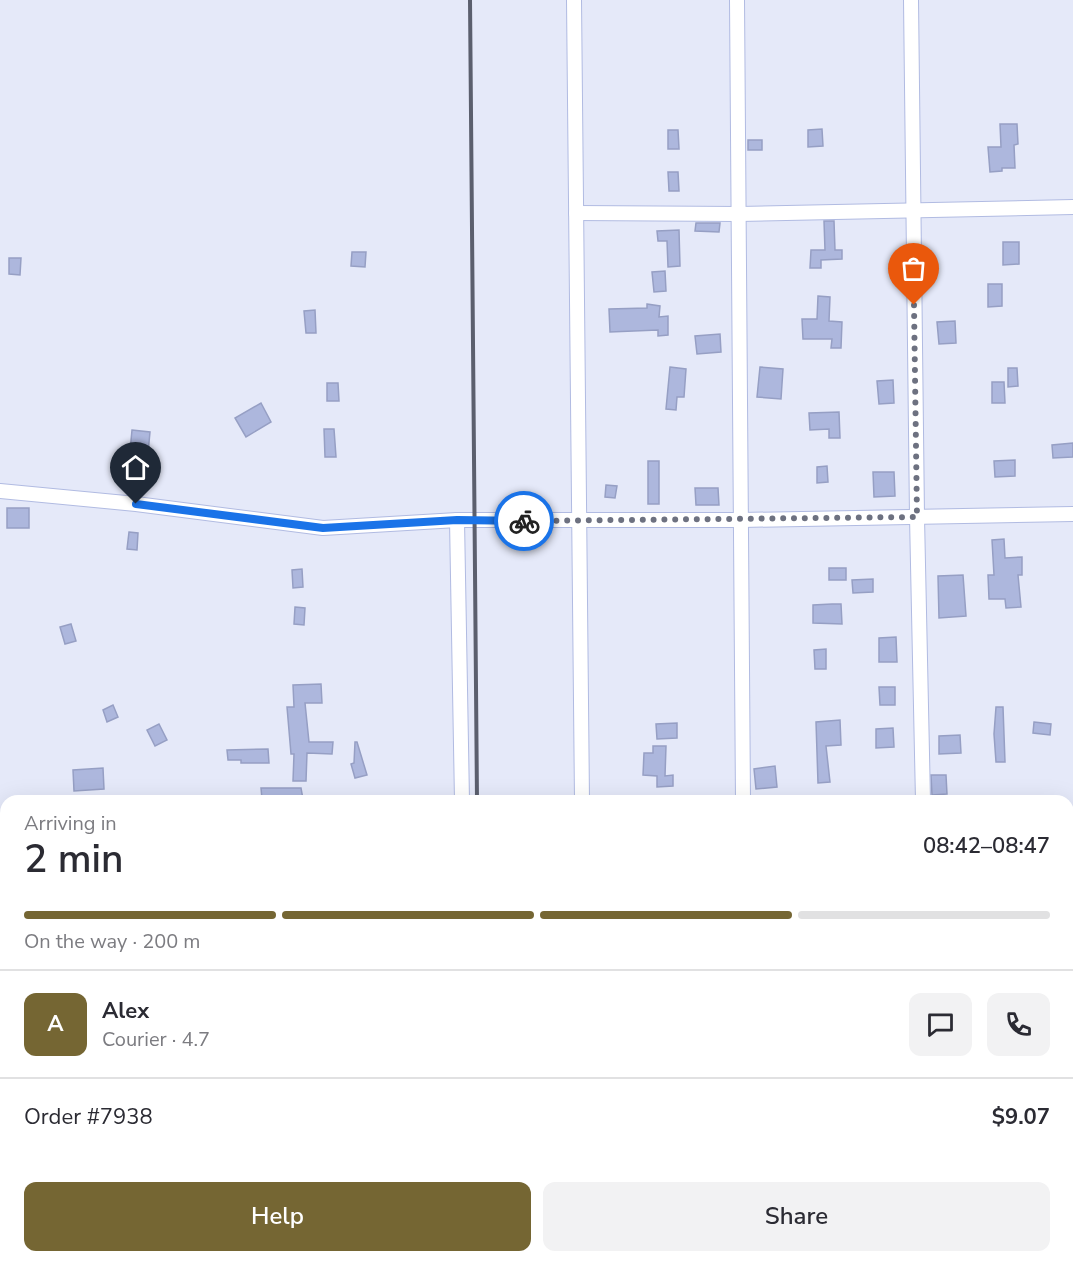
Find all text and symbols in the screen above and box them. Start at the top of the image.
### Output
pin [888,243,939,305]
icon: bag [897,252,930,285]
pin [110,442,161,504]
icon: home [119,451,152,484]
courier [494,491,554,551]
icon: bike [508,505,541,538]
text: Arriving in [24,810,117,837]
text: 08:42–08:47 [923,831,1050,861]
text: 2 min [24,833,123,886]
text: On the way · 200 m [24,928,200,955]
button: chat [909,993,972,1056]
button: phone [987,993,1050,1056]
text: Alex [102,996,149,1026]
text: A [47,1009,64,1039]
text: Courier · 4.7 [102,1026,210,1053]
text: Order #7938 [24,1102,153,1132]
text: $9.07 [992,1102,1050,1132]
button: Help [24,1182,531,1251]
button: Share [543,1182,1050,1251]

